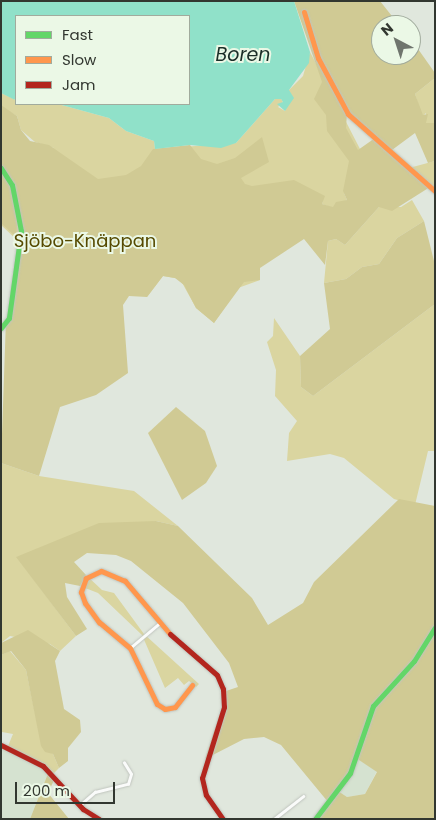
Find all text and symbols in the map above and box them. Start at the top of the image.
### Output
legend [15,15,190,105]
north arrow [371,15,421,65]
text: N [377,18,397,40]
text: Fast [62,24,93,45]
water label: Boren [216,44,270,66]
text: Slow [62,49,96,70]
text: Jam [62,74,96,95]
park label: Sjöbo-Knäppan [14,230,156,252]
scale bar [18,772,118,804]
text: 200 m [23,780,70,801]

